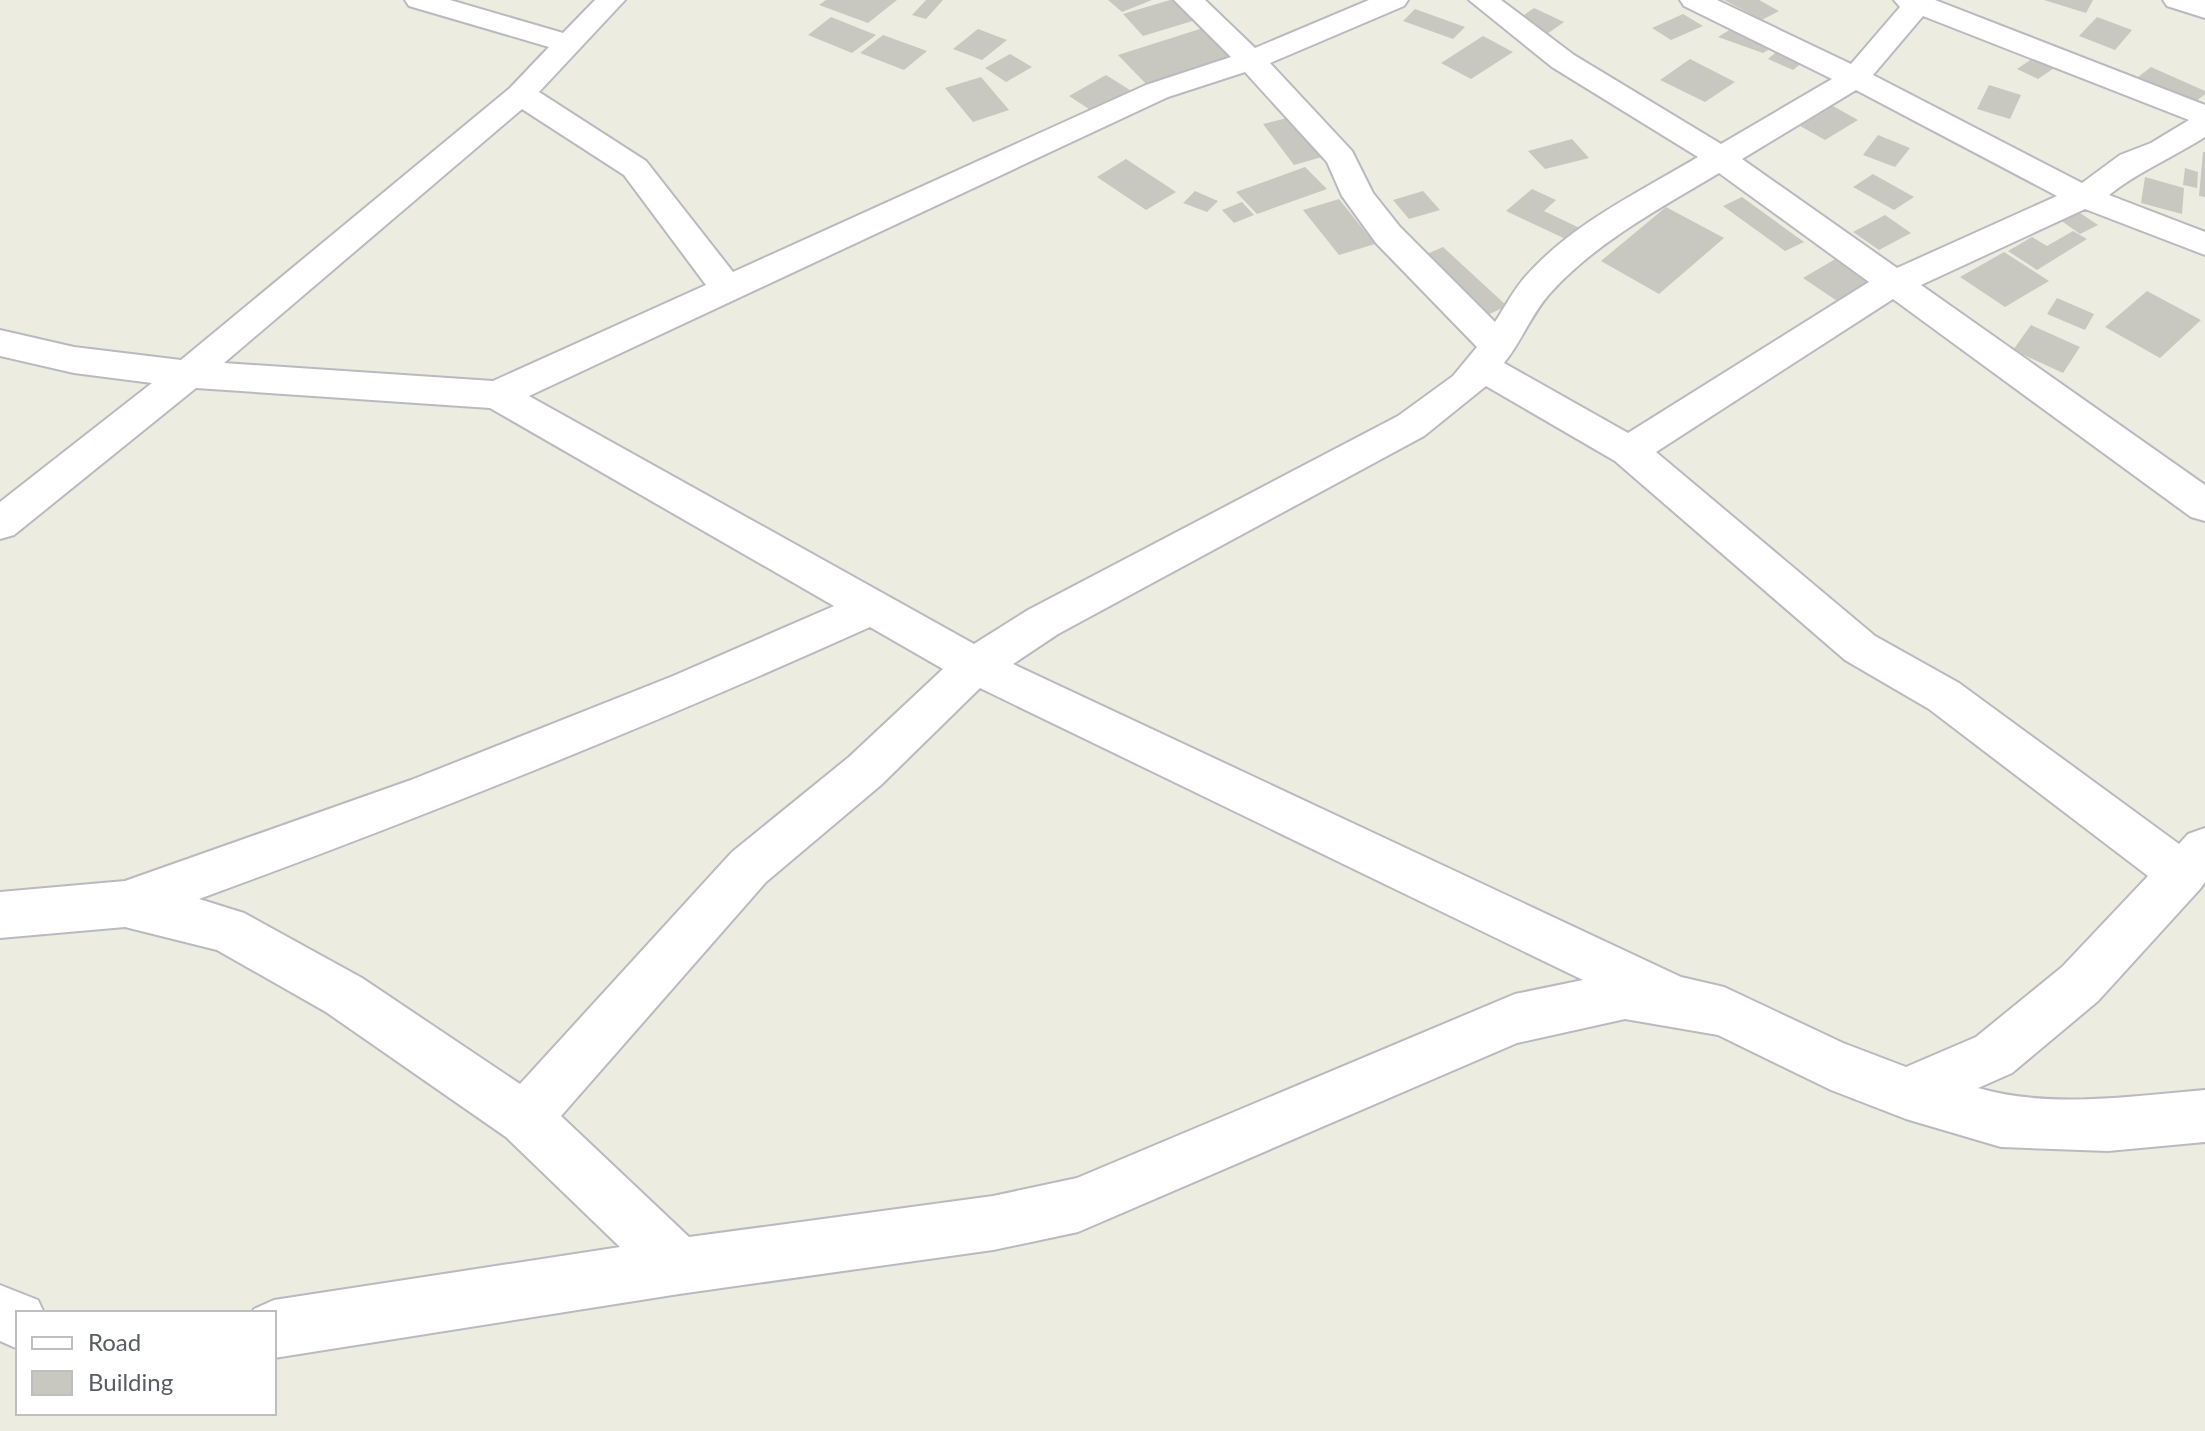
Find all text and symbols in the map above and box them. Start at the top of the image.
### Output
legend [16,1311,276,1415]
text: Road [88,1327,141,1356]
text: Building [88,1367,173,1396]

